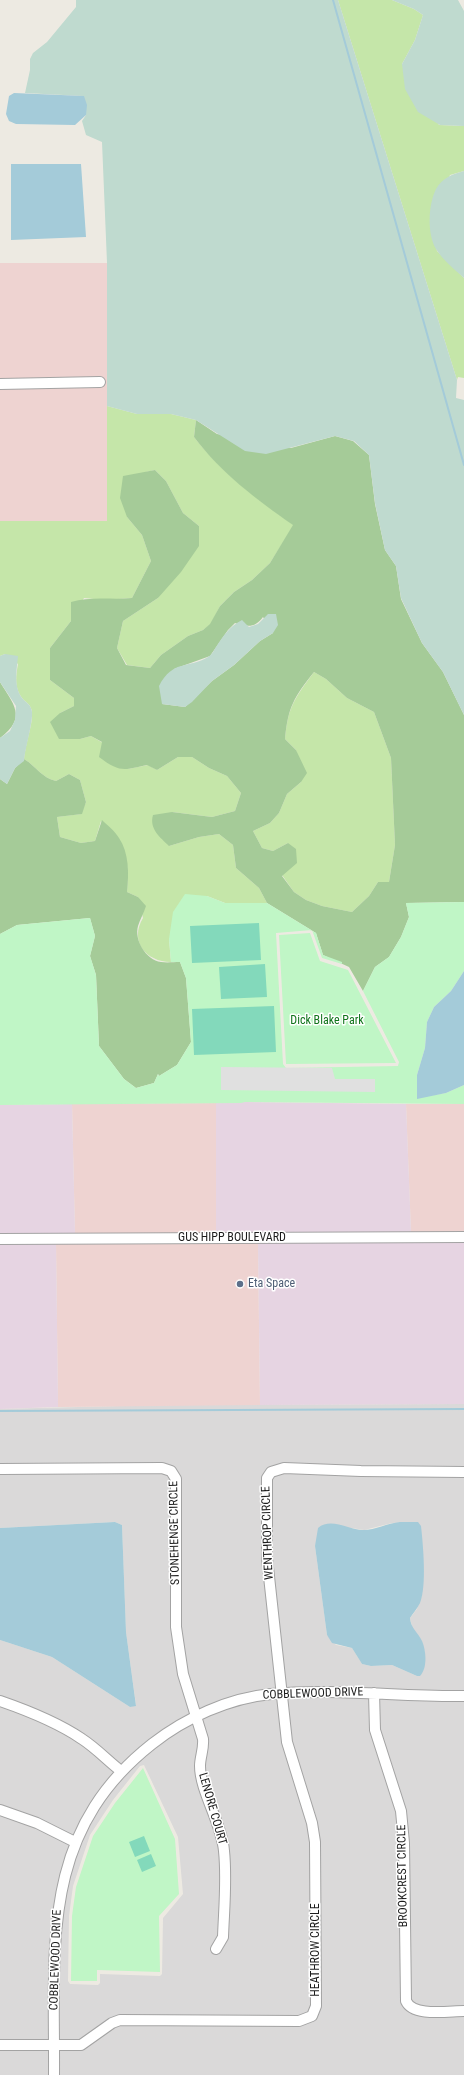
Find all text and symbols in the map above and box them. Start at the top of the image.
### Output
park label: Dick Blake Park [290,1014,364,1028]
street label: GUS HIPP BOULEVARD [178,1231,286,1245]
place label: Eta Space [248,1277,295,1291]
marker: Eta Space [235,1279,245,1289]
street label: STONEHENGE CIRCLE [167,1481,183,1585]
street label: WENTHROP CIRCLE [259,1486,277,1580]
street label: COBBLEWOOD DRIVE [262,1685,364,1703]
street label: LENORE COURT [195,1771,229,1847]
street label: BROOKCREST CIRCLE [395,1825,411,1927]
street label: HEATHROW CIRCLE [309,1903,323,1997]
street label: COBBLEWOOD DRIVE [47,1909,65,2011]

